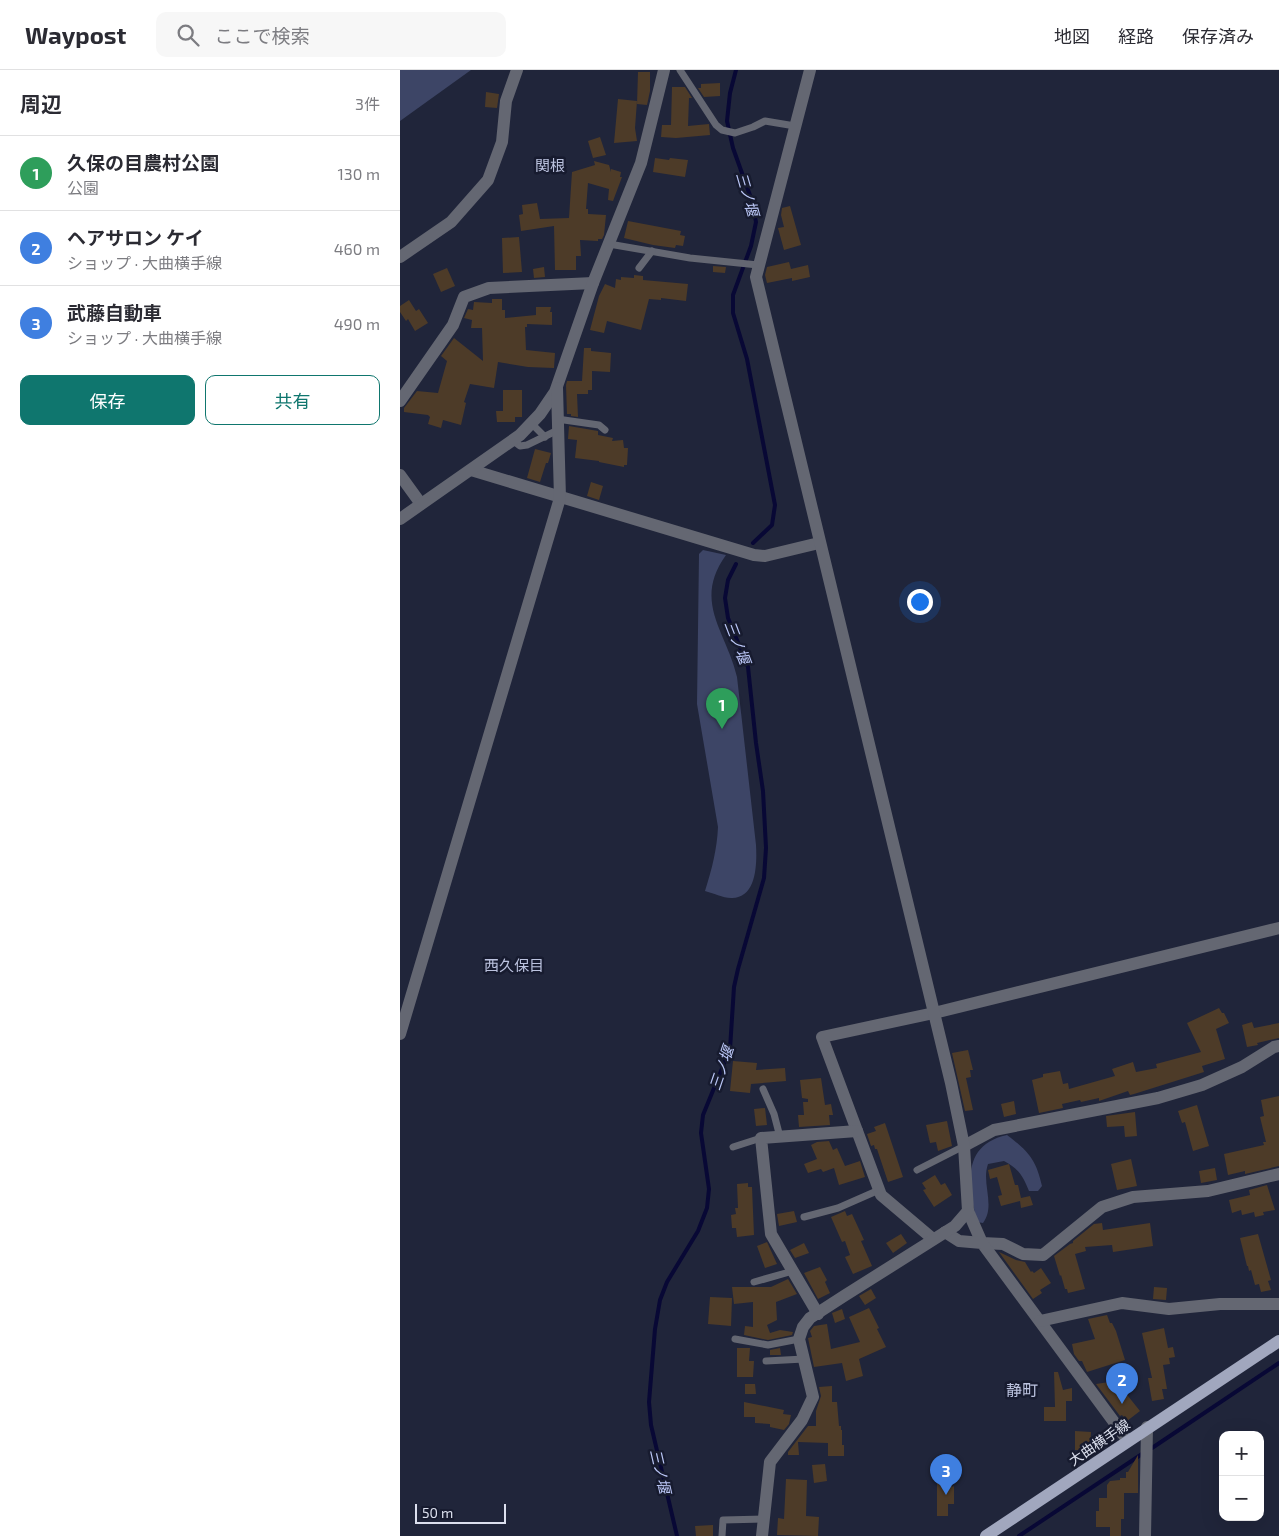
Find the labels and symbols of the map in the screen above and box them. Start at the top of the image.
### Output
district label: 関根 [535,156,565,174]
water label: 三ノ堰 [733,170,764,221]
your location [907,589,933,615]
water label: 三ノ堰 [722,618,756,669]
pin: 1 [706,688,738,729]
district label: 西久保目 [484,956,544,974]
water label: 三ノ堰 [705,1041,738,1092]
pin: 2 [1106,1363,1138,1404]
district label: 静町 [1006,1380,1038,1399]
street label: 大曲横手線 [1065,1415,1133,1469]
water label: 三ノ堰 [647,1447,676,1498]
pin: 3 [930,1454,962,1495]
scale bar [415,1501,506,1524]

